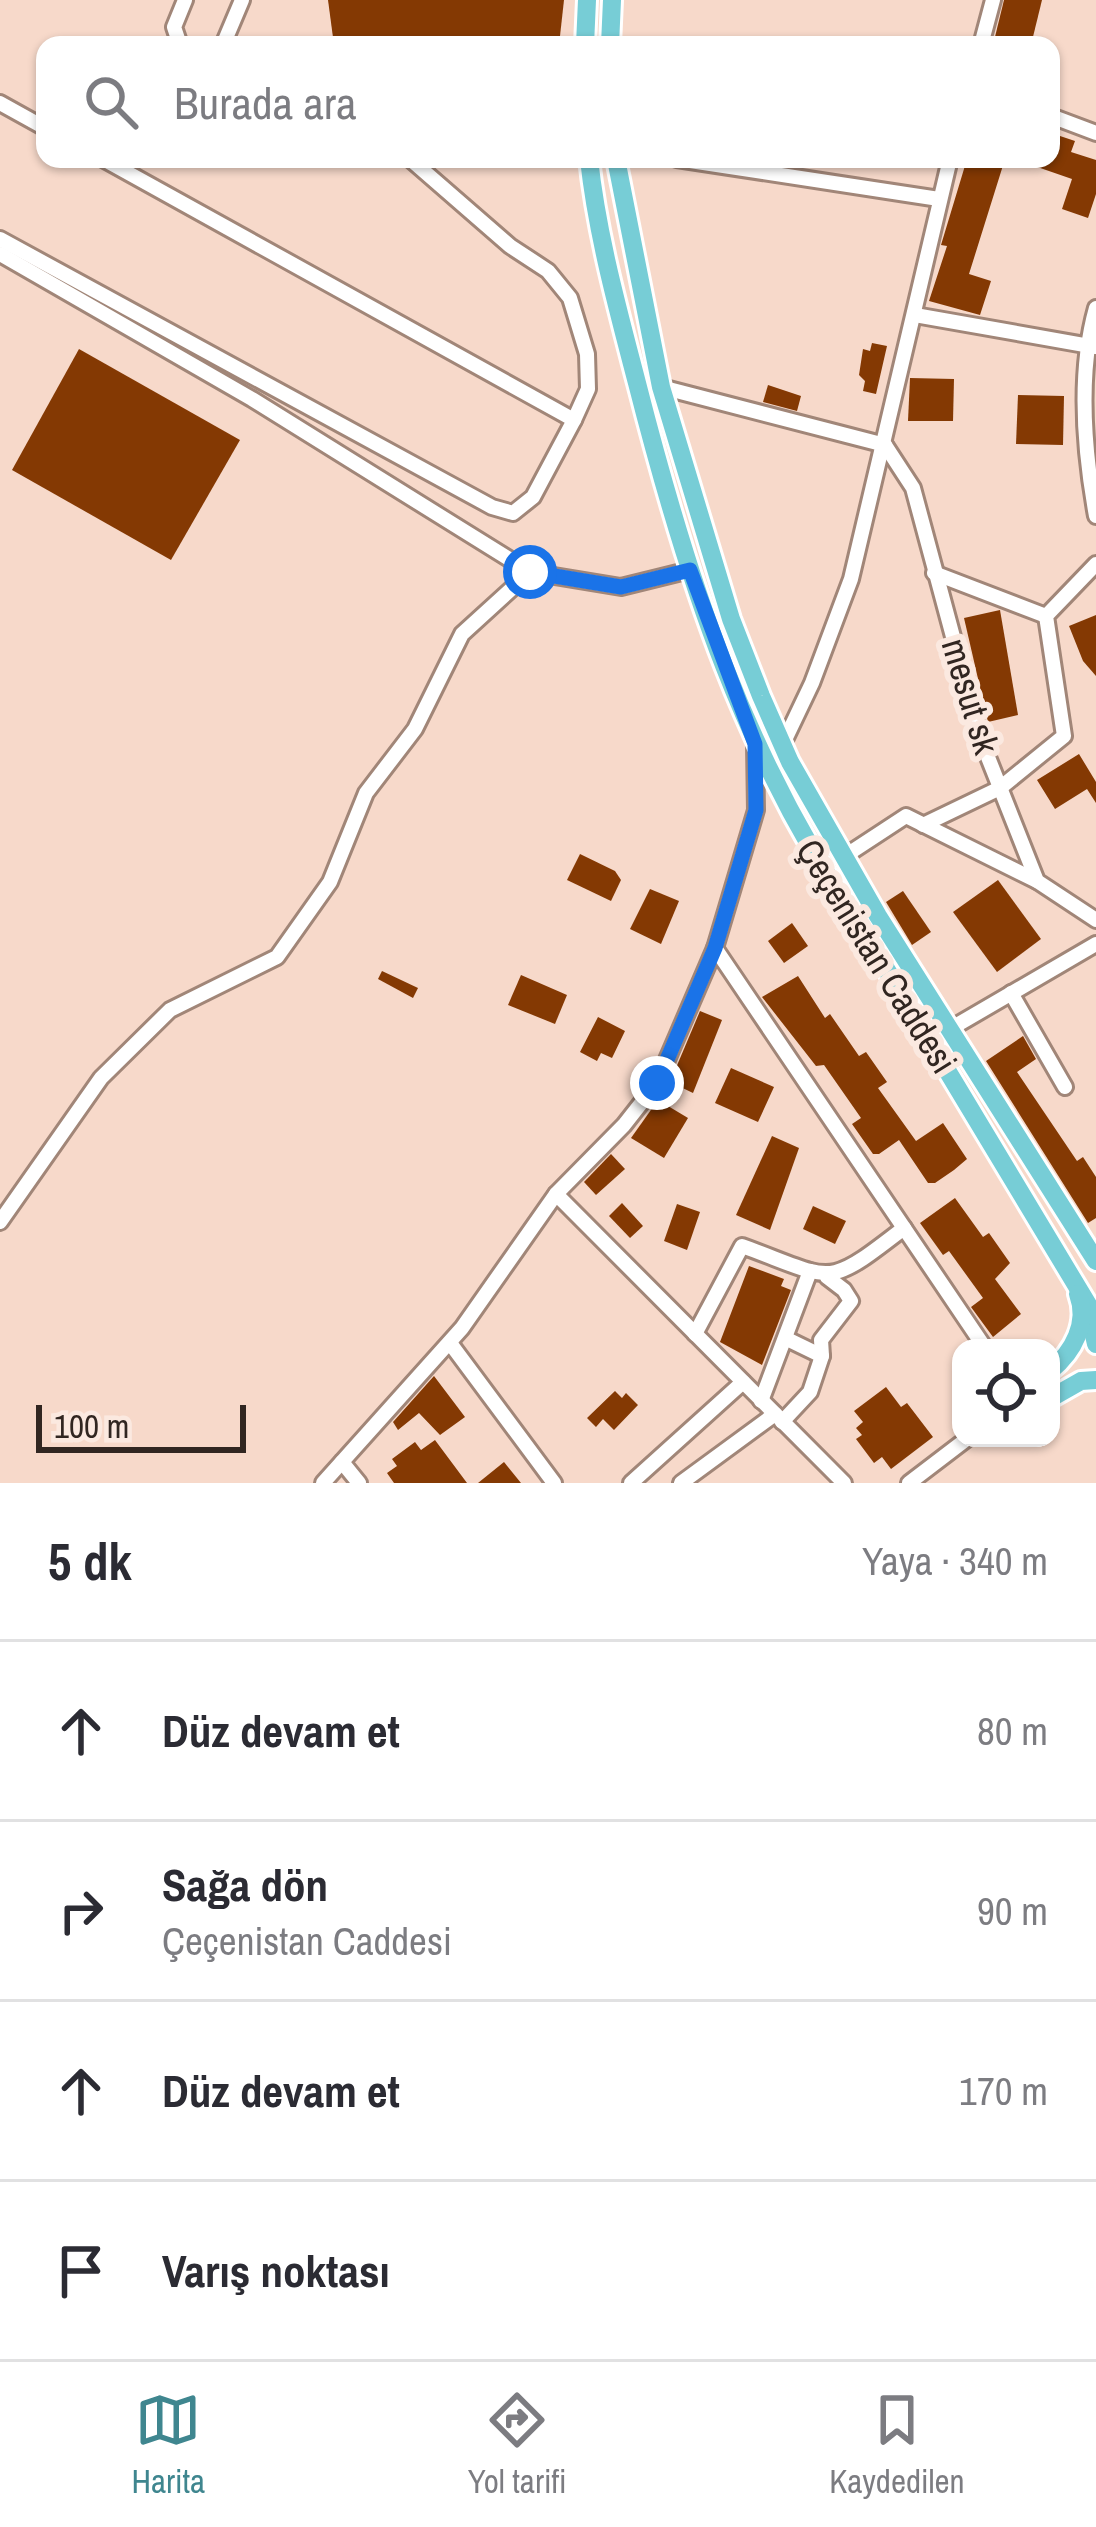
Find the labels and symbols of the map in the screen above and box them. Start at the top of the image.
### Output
route start [503,545,557,599]
street label: mesut sk [931,633,1011,760]
street label: Çeçenistan Caddesi [786,830,968,1082]
route end [630,1056,684,1110]
scale bar [36,1399,246,1452]

